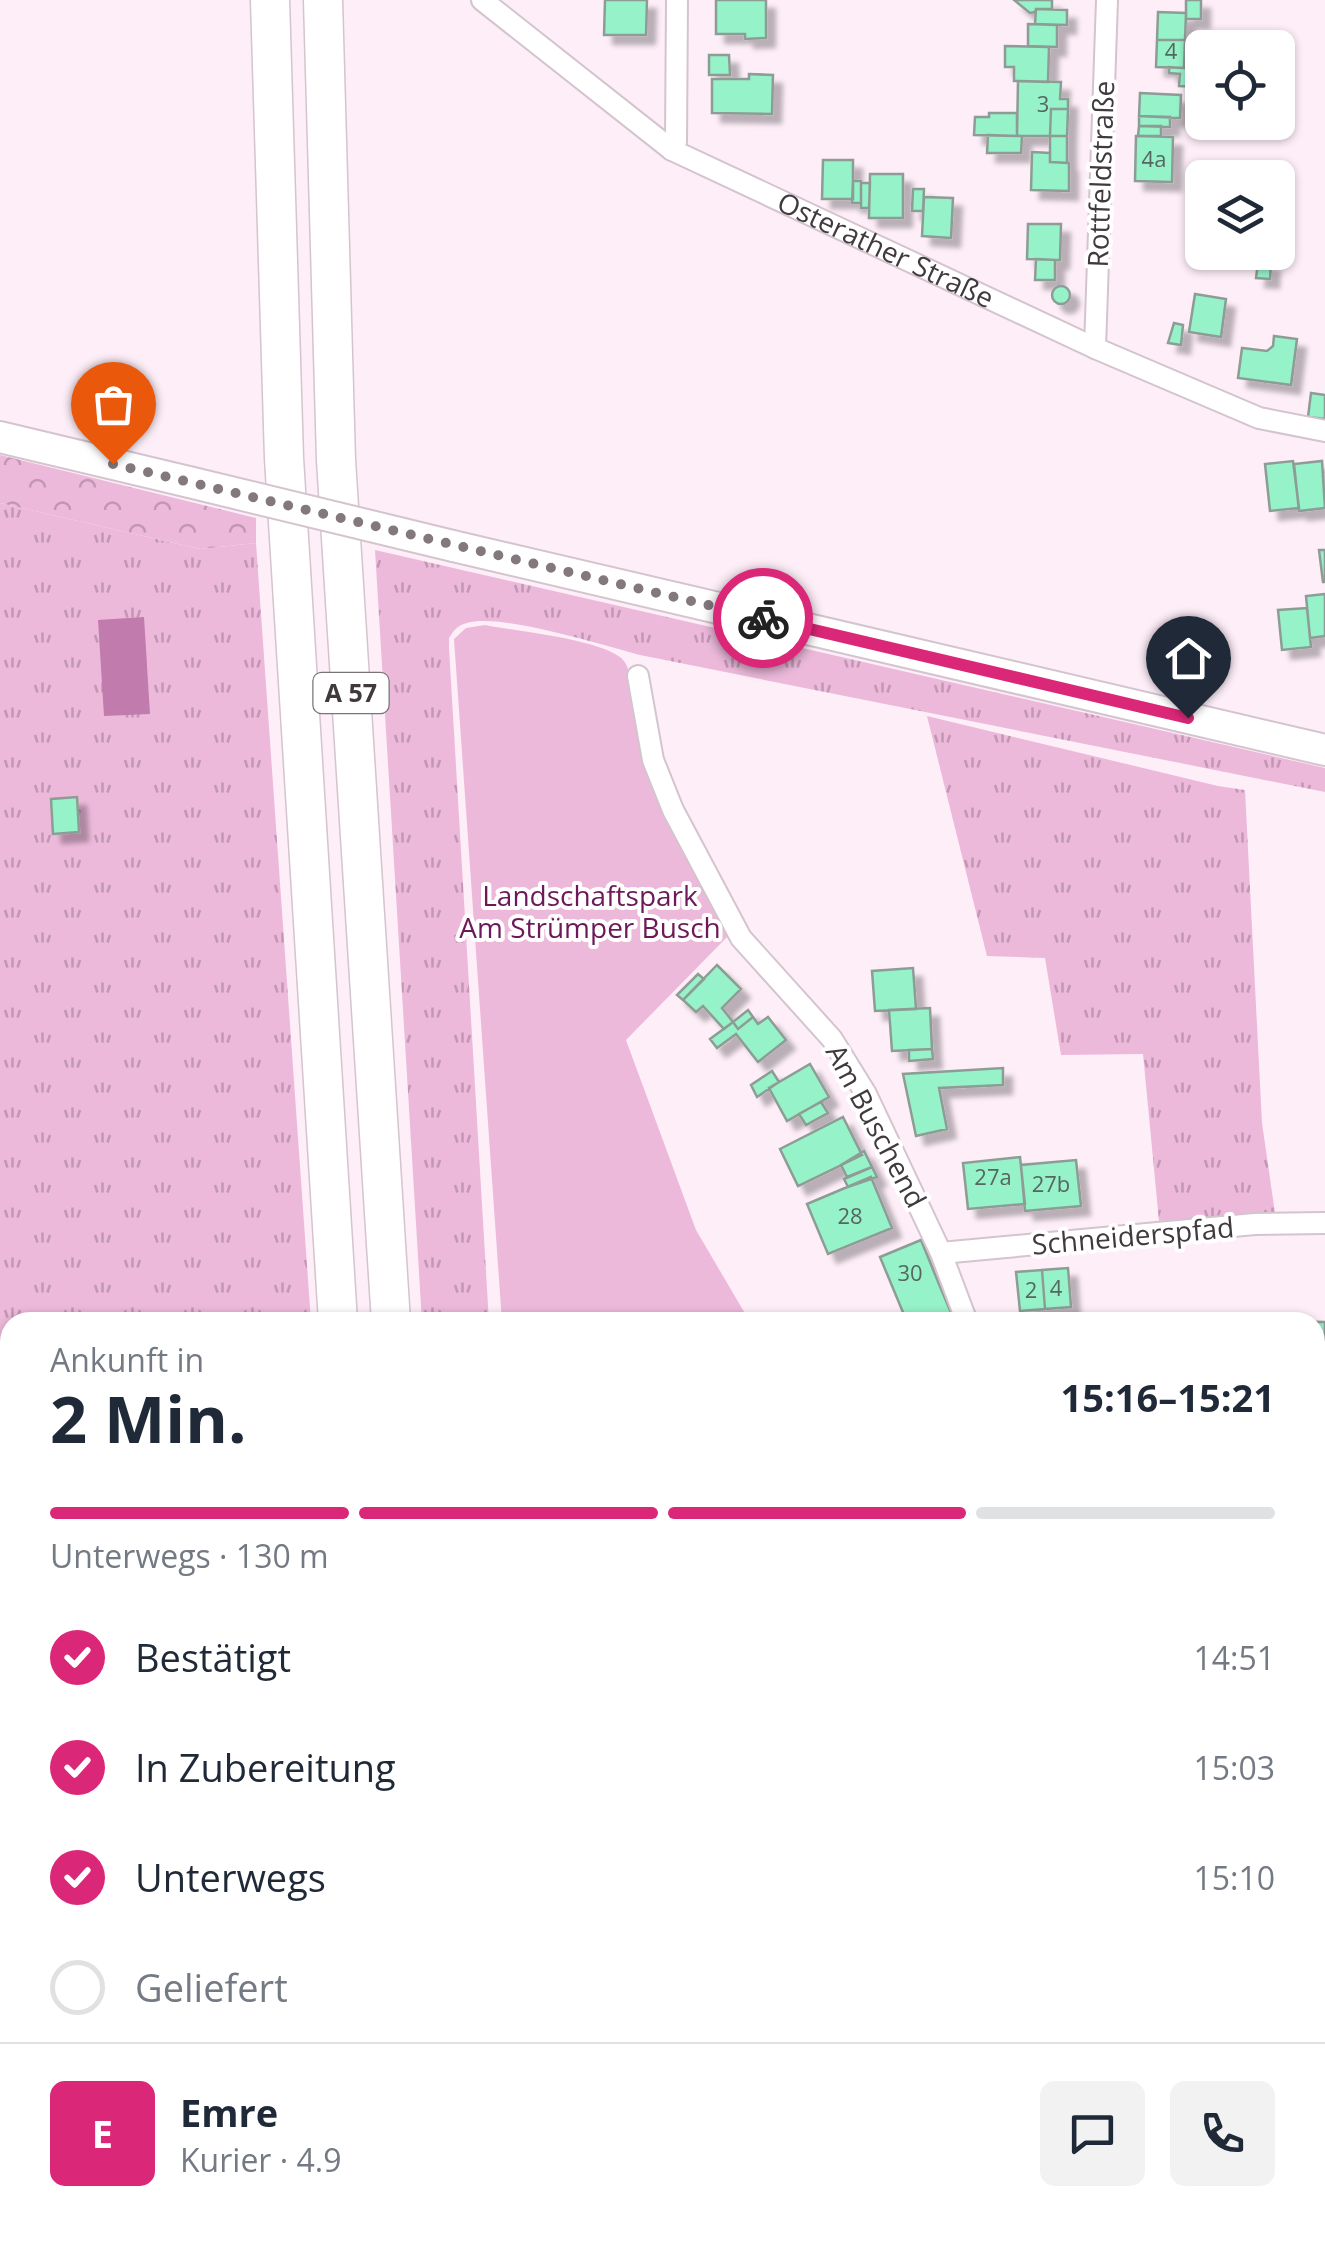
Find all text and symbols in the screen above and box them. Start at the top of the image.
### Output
map controls [1185,30,1295,270]
button: locate [1185,30,1295,140]
house number: 4 [1165,35,1178,65]
street label: Rottfeldstraße [1078,80,1122,268]
house number: 3 [1037,88,1049,118]
house number: 4a [1142,143,1166,173]
button: layers [1185,160,1295,270]
street label: Osterather Straße [772,182,1001,316]
pin [71,362,156,465]
icon: bag [86,377,141,432]
courier [713,568,813,668]
icon: bike [736,591,791,646]
pin [1146,616,1231,719]
icon: home [1161,631,1216,686]
road number: A 57 [314,673,388,713]
park label: Landschaftspark Am Strümper Busch [459,876,721,946]
street label: Am Buschend [818,1037,936,1214]
house number: 27a [974,1161,1012,1191]
house number: 27b [1032,1168,1070,1198]
house number: 28 [837,1200,863,1230]
street label: Schneiderspfad [1030,1207,1236,1263]
house number: 30 [897,1257,923,1287]
house number: 4 [1050,1272,1063,1302]
house number: 2 [1025,1274,1037,1304]
text: Ankunft in [50,1338,204,1381]
text: 15:16–15:21 [1061,1371,1275,1423]
text: 2 Min. [50,1374,246,1462]
text: Unterwegs · 130 m [50,1534,329,1577]
icon: check [50,1630,105,1685]
text: Bestätigt [135,1631,291,1683]
text: 14:51 [1193,1636,1275,1679]
icon: check [50,1740,105,1795]
text: In Zubereitung [135,1741,396,1793]
text: 15:03 [1193,1746,1275,1789]
icon: check [50,1850,105,1905]
text: Unterwegs [135,1851,326,1903]
text: 15:10 [1193,1856,1275,1899]
text: Geliefert [135,1961,288,2013]
button: chat [1040,2081,1145,2186]
button: phone [1170,2081,1275,2186]
text: Emre [180,2086,278,2138]
text: E [92,2107,113,2159]
text: Kurier · 4.9 [180,2138,341,2181]

